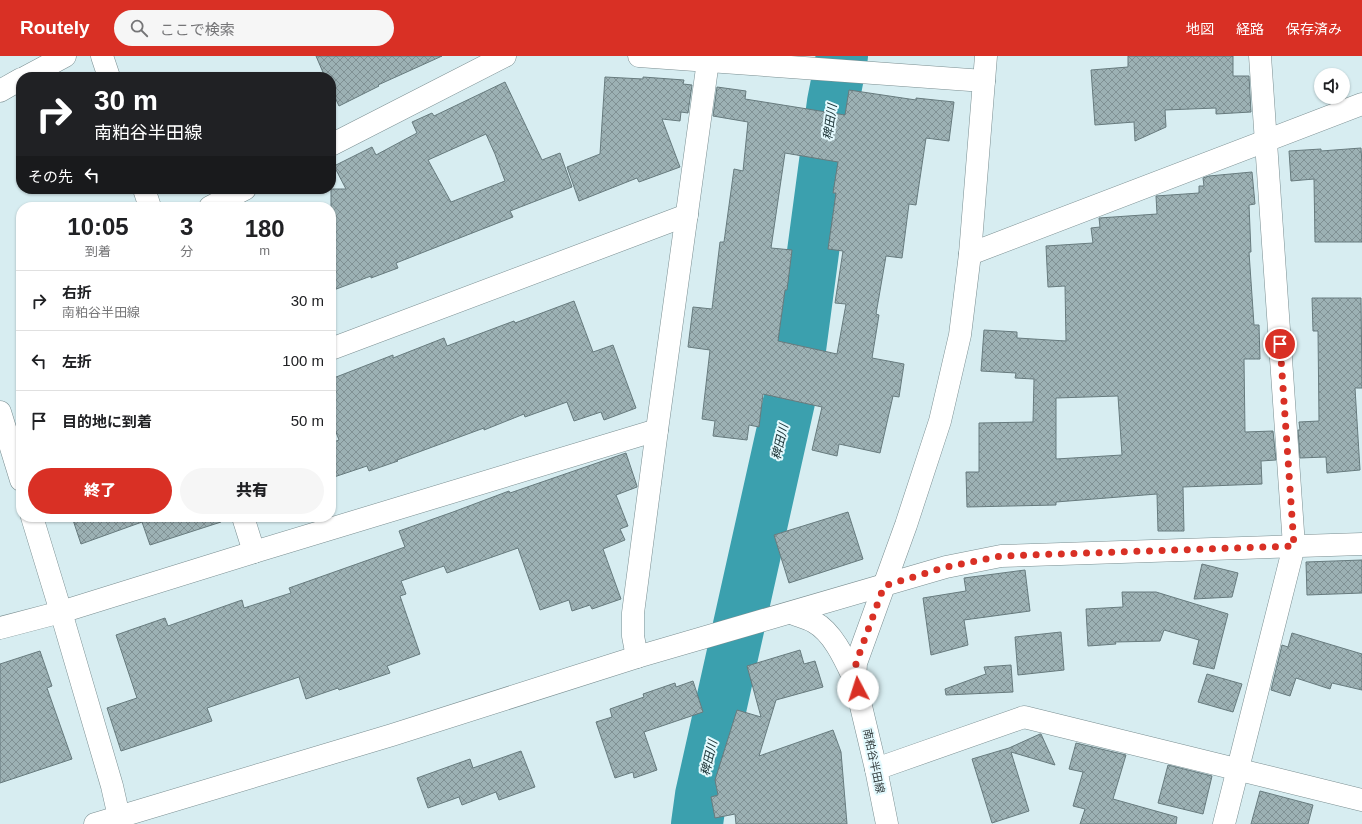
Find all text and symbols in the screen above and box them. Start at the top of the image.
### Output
search box [114,10,394,46]
text: Routely [20,17,90,38]
icon: search [128,17,150,39]
text: ここで検索 [160,21,235,38]
text: 地図 [1186,21,1214,37]
text: 経路 [1236,21,1264,37]
text: 保存済み [1286,21,1342,37]
map controls [1314,68,1350,104]
button: sound [1314,68,1350,104]
text: 30 m [94,85,158,116]
icon: right [28,88,80,140]
water label: 稗田川 [821,101,840,141]
text: 南粕谷半田線 [94,123,202,143]
icon: left [81,164,103,186]
text: その先 [28,168,73,185]
text: 10:05 [67,213,129,240]
text: 3 [180,213,193,240]
text: 180 [245,215,285,242]
text: m [259,243,270,258]
text: 到着 [85,244,111,259]
text: 分 [180,244,193,259]
text: 右折 [62,284,92,301]
icon: right [28,290,50,312]
text: 30 m [291,292,324,309]
text: 南粕谷半田線 [62,305,140,320]
pin [1263,327,1297,361]
icon: arrive [1269,333,1291,355]
icon: left [28,350,50,372]
text: 100 m [282,352,324,369]
text: 左折 [62,353,92,370]
icon: arrive [28,410,50,432]
text: 50 m [291,412,324,429]
text: 目的地に到着 [62,413,152,430]
water label: 稗田川 [769,421,791,461]
button: 終了 [28,468,172,514]
button: 共有 [180,468,324,514]
position arrow [837,668,879,710]
street label: 南粕谷半田線 [861,727,887,795]
water label: 稗田川 [698,737,720,777]

